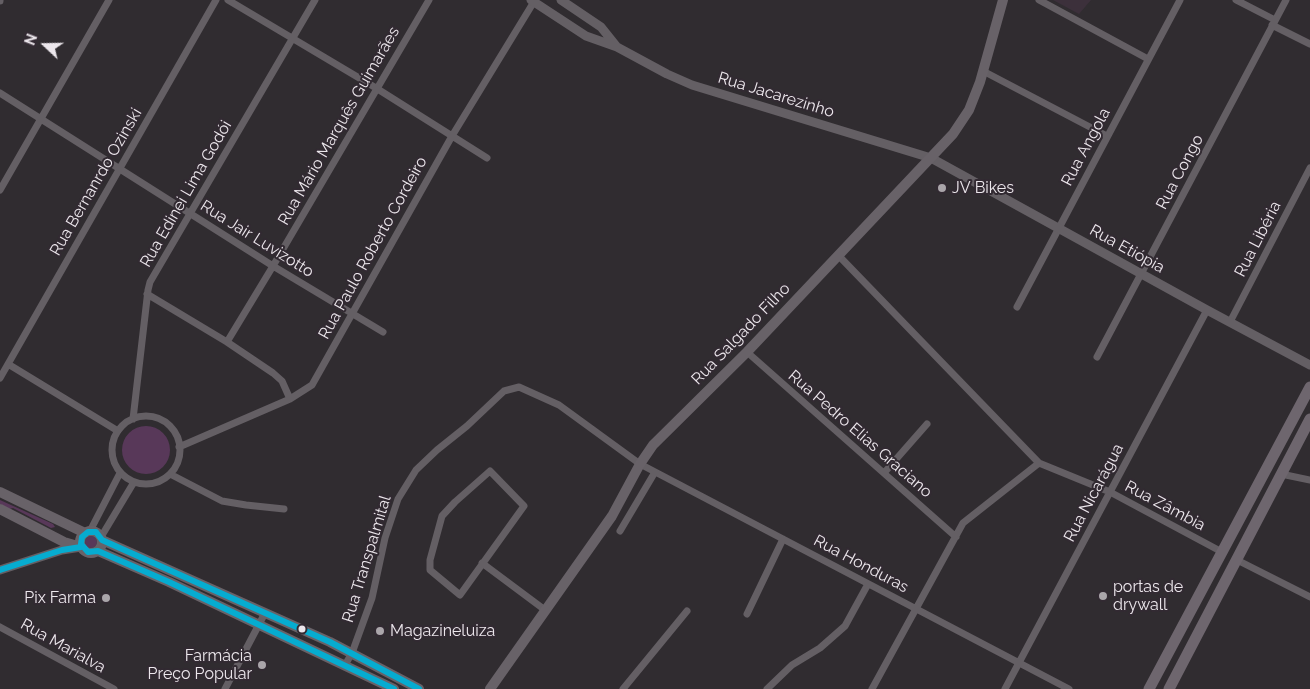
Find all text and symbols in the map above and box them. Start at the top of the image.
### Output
north arrow [20,20,70,70]
street label: Rua Mário Marquês Guimarães [274,23,404,229]
text: N [22,32,40,47]
street label: Rua Jacarezinho [716,68,836,122]
street label: Rua Bernanrdo Ozinski [46,105,146,259]
street label: Rua Angola [1058,105,1114,189]
street label: Rua Edinei Lima Godói [136,117,236,271]
street label: Rua Congo [1152,131,1208,213]
street label: Rua Paulo Roberto Cordeiro [315,153,431,343]
place label: JV Bikes [952,178,1014,198]
marker: JV Bikes [936,182,948,194]
street label: Rua Jair Luvizotto [197,196,317,282]
street label: Rua Libéria [1231,198,1285,280]
street label: Rua Etiópia [1086,221,1168,277]
street label: Rua Salgado Filho [688,279,794,389]
street label: Rua Pedro Elias Graciano [784,366,936,502]
street label: Rua Nicarágua [1060,441,1128,545]
street label: Rua Zâmbia [1122,477,1208,535]
street label: Rua Transpalmital [339,493,395,625]
street label: Rua Honduras [810,531,912,597]
place label: portas de drywall [1113,577,1183,615]
place label: Pix Farma [24,588,96,608]
marker: portas de drywall [1097,590,1109,602]
marker: Pix Farma [100,592,112,604]
street label: Rua Marialva [17,615,109,677]
place label: Magazineluiza [390,621,495,641]
unlabelled marker [297,624,307,634]
marker: Magazineluiza [374,625,386,637]
place label: Farmácia Preço Popular [148,646,252,684]
marker: Farmácia Preço Popular [256,659,268,671]

